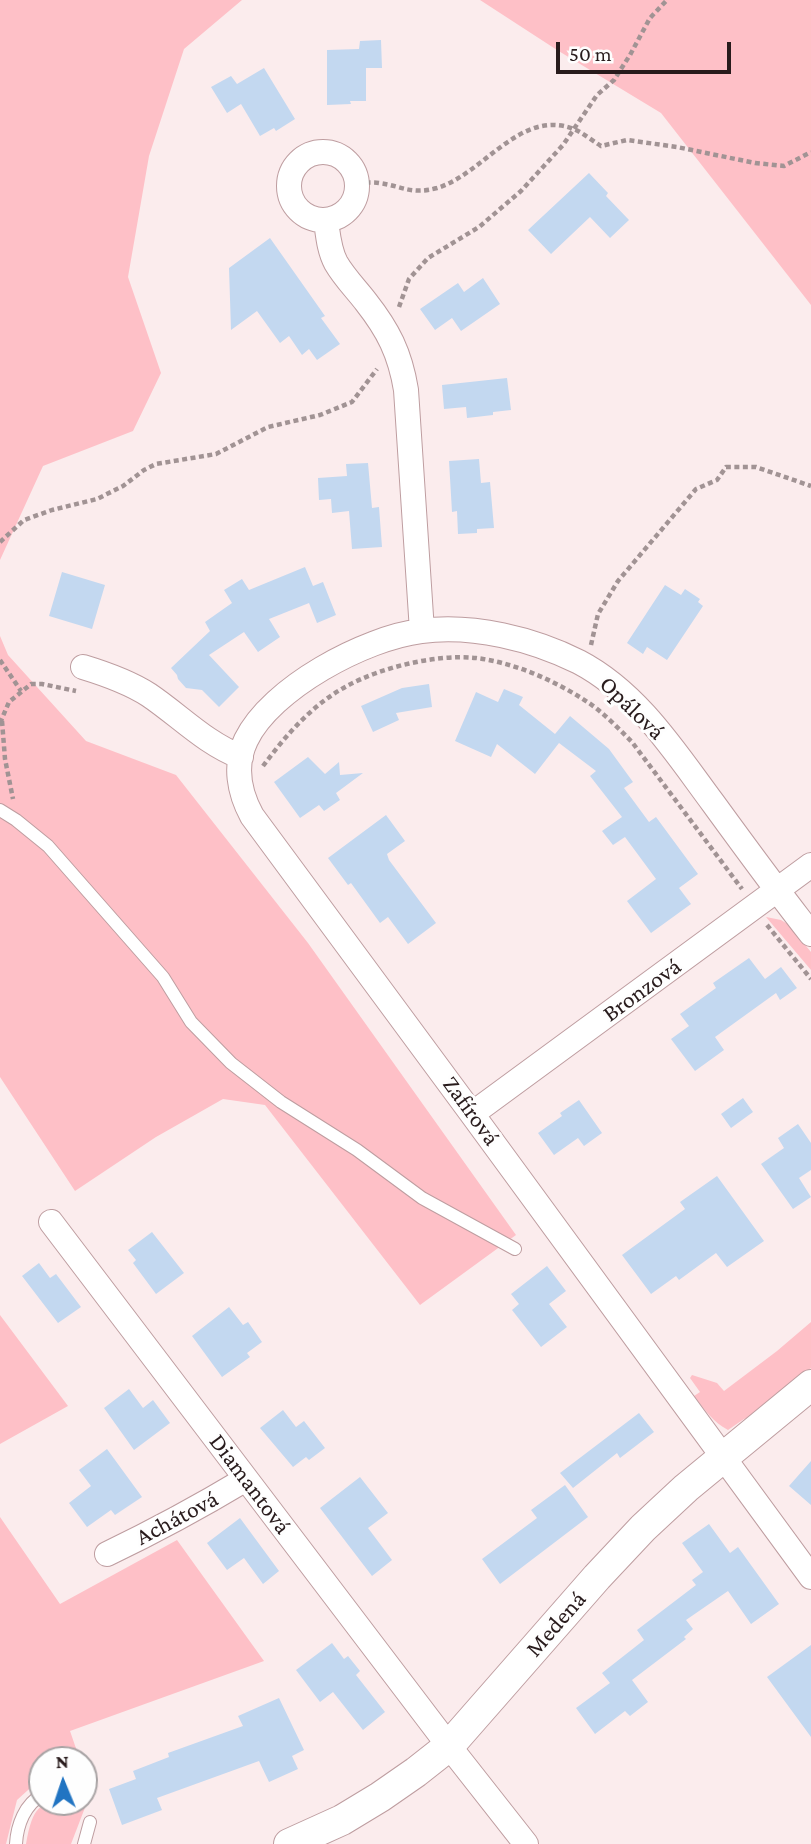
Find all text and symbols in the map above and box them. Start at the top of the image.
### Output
scale bar [559,28,734,72]
text: 50 m [569,42,612,66]
street label: Opálová [593,670,671,746]
street label: Bronzová [597,952,687,1028]
street label: Zafírová [436,1071,506,1151]
street label: Diamantová [203,1428,297,1540]
street label: Achátová [131,1484,223,1552]
street label: Medená [520,1585,592,1663]
north arrow [28,1746,98,1816]
text: N [55,1751,69,1772]

